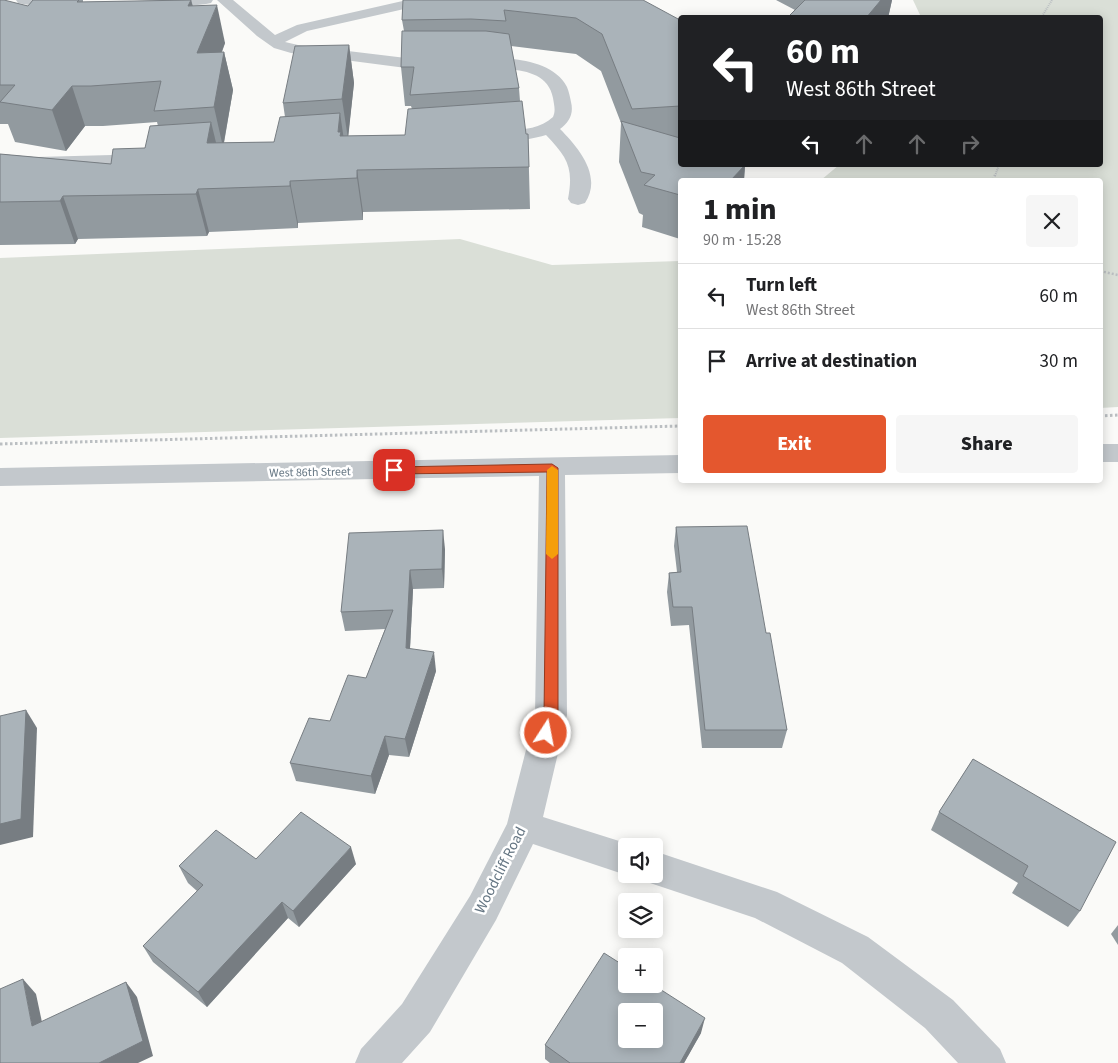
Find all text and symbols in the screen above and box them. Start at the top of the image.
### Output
text: 60 m [786,27,860,77]
icon: left [703,35,768,100]
text: West 86th Street [786,73,936,105]
icon: left [797,130,825,158]
icon: ahead [850,130,878,158]
icon: ahead [903,130,931,158]
icon: right [956,130,984,158]
text: 1 min [703,188,777,231]
button: close [1026,195,1078,247]
text: 90 m · 15:28 [703,229,782,251]
text: Turn left [746,272,817,299]
icon: left [703,282,731,310]
text: 60 m [1040,283,1078,310]
text: West 86th Street [746,299,855,321]
icon: arrive [703,347,731,375]
text: Arrive at destination [746,348,917,375]
text: 30 m [1040,348,1078,375]
button: Exit [703,415,886,473]
button: Share [896,415,1078,473]
pin [373,449,415,491]
icon: arrive [380,456,408,484]
street label: West 86th Street [269,463,351,482]
position arrow [519,706,571,758]
street label: Woodcliff Road [470,823,531,917]
map controls [618,838,663,1048]
button: sound [618,838,663,883]
button: layers [618,893,663,938]
button: + [618,948,663,993]
button: − [618,1003,663,1048]

